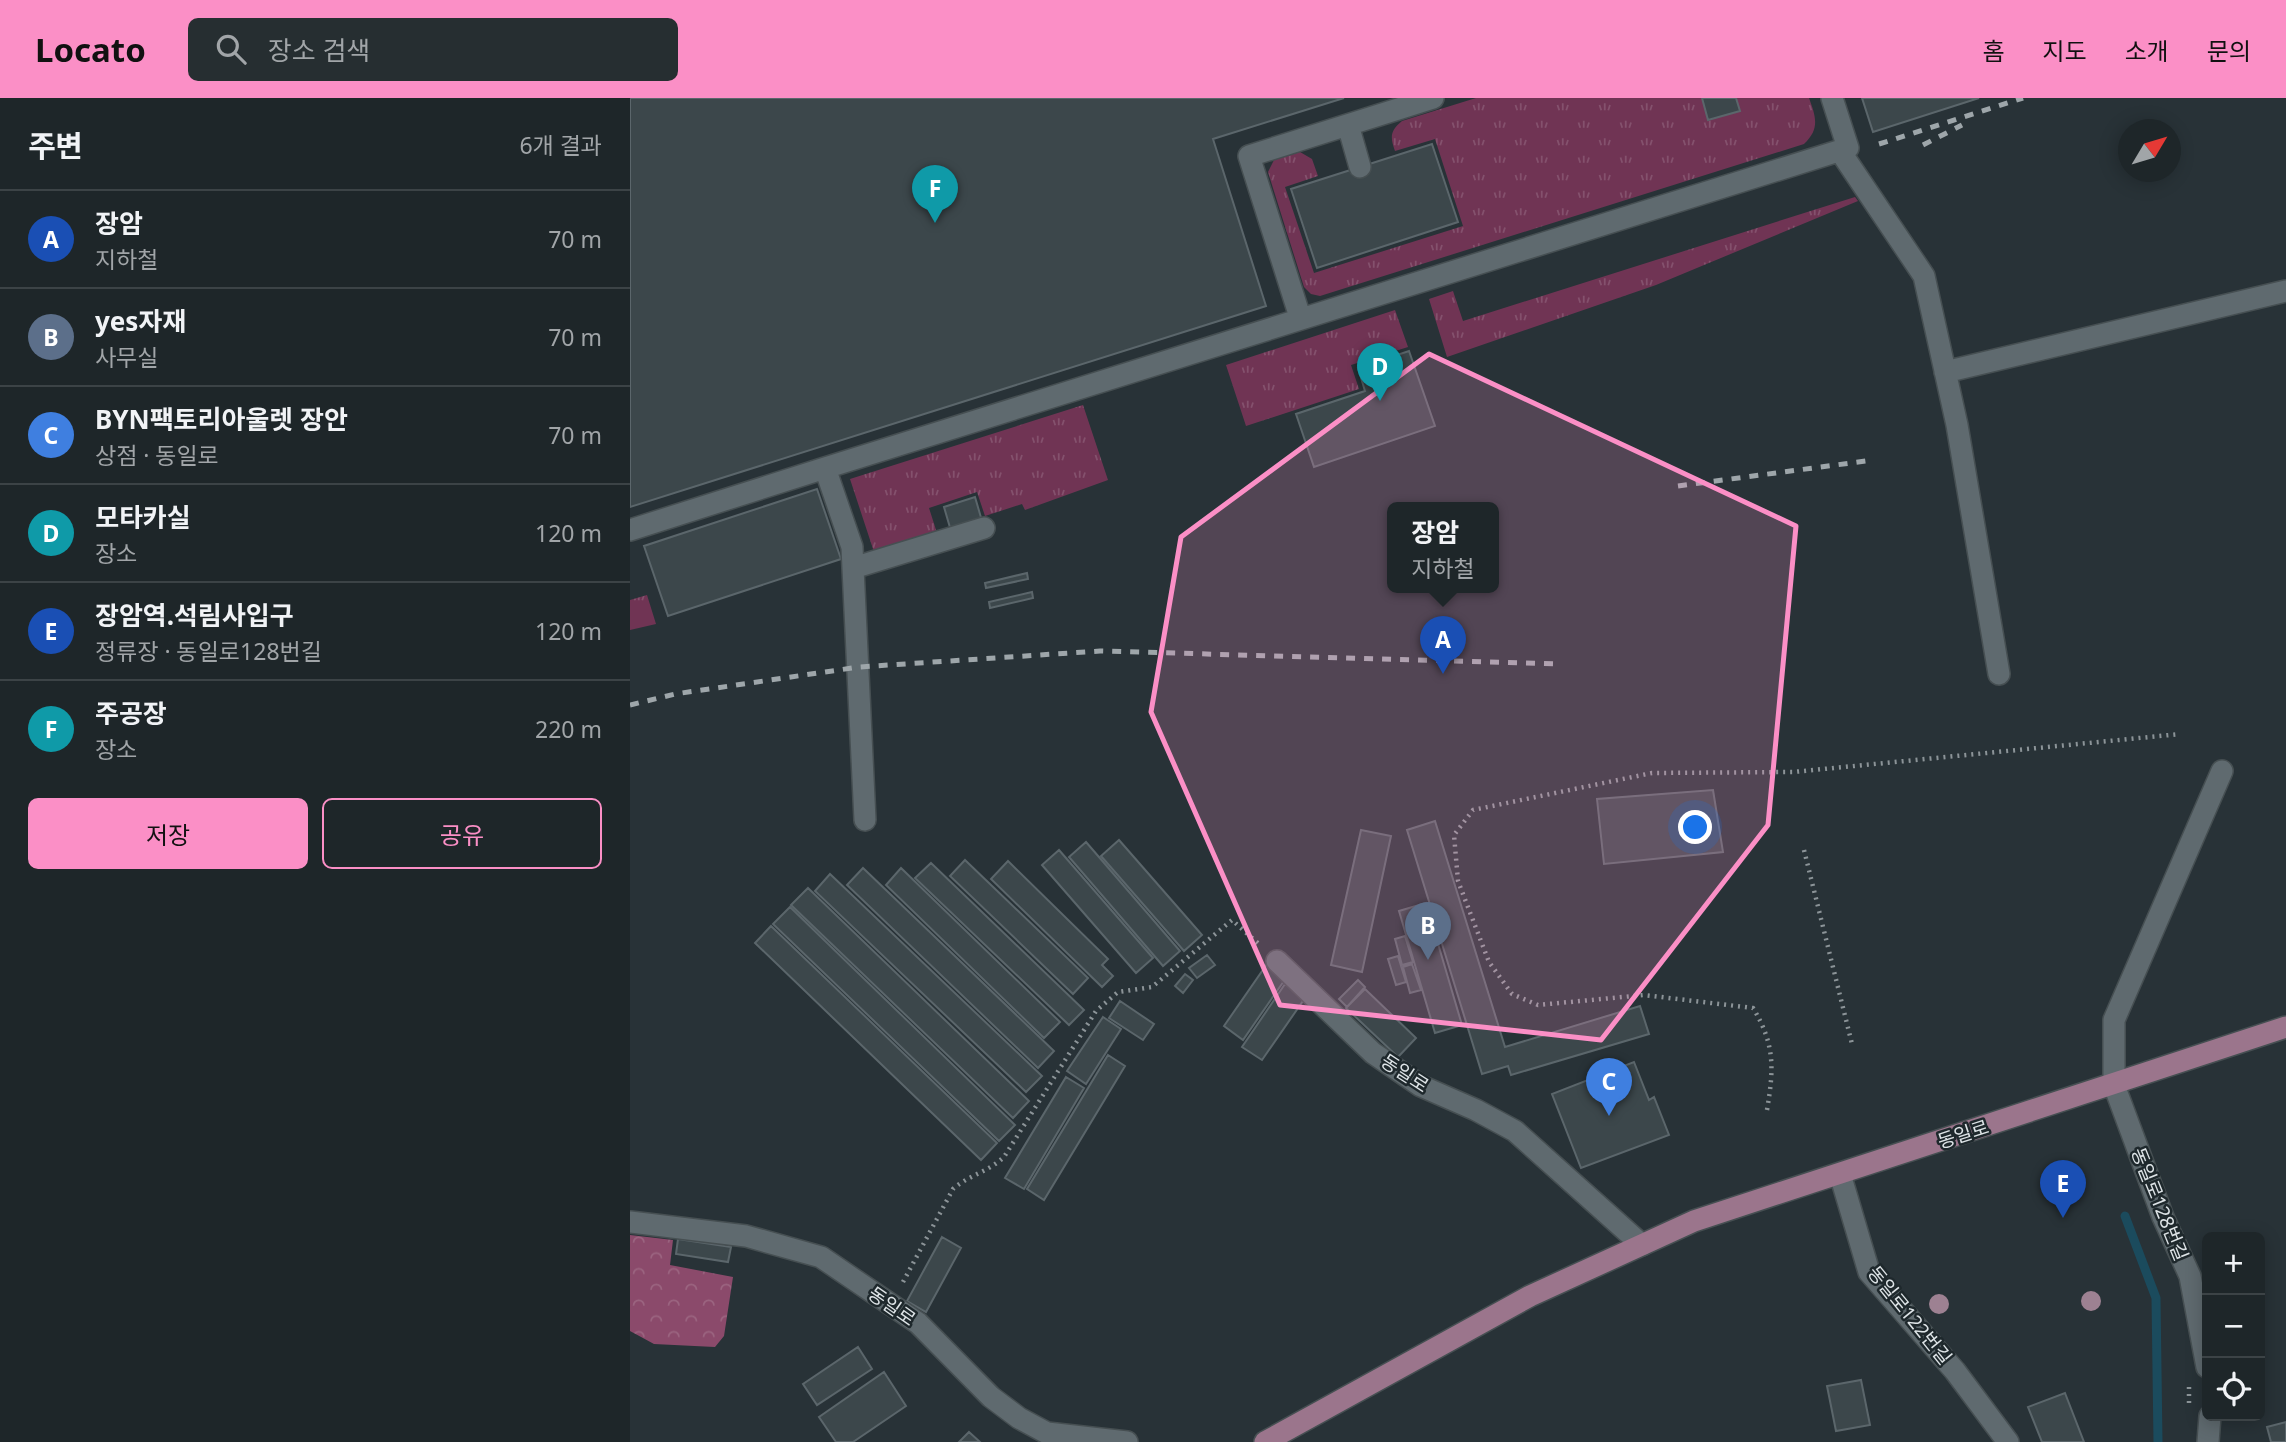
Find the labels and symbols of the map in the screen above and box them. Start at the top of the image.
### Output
north arrow [2118,119,2181,182]
pin: F [912,165,958,223]
pin: D [1357,343,1403,401]
pin: A [1420,616,1466,674]
your location [1678,810,1712,844]
pin: B [1405,902,1451,960]
street label: 동일로 [1376,1048,1434,1098]
pin: C [1586,1058,1632,1116]
street label: 동일로 [1934,1114,1992,1154]
street label: 동일로128번길 [2125,1143,2195,1265]
pin: E [2040,1160,2086,1218]
street label: 동일로122번길 [1862,1260,1958,1370]
street label: 동일로 [863,1280,921,1332]

